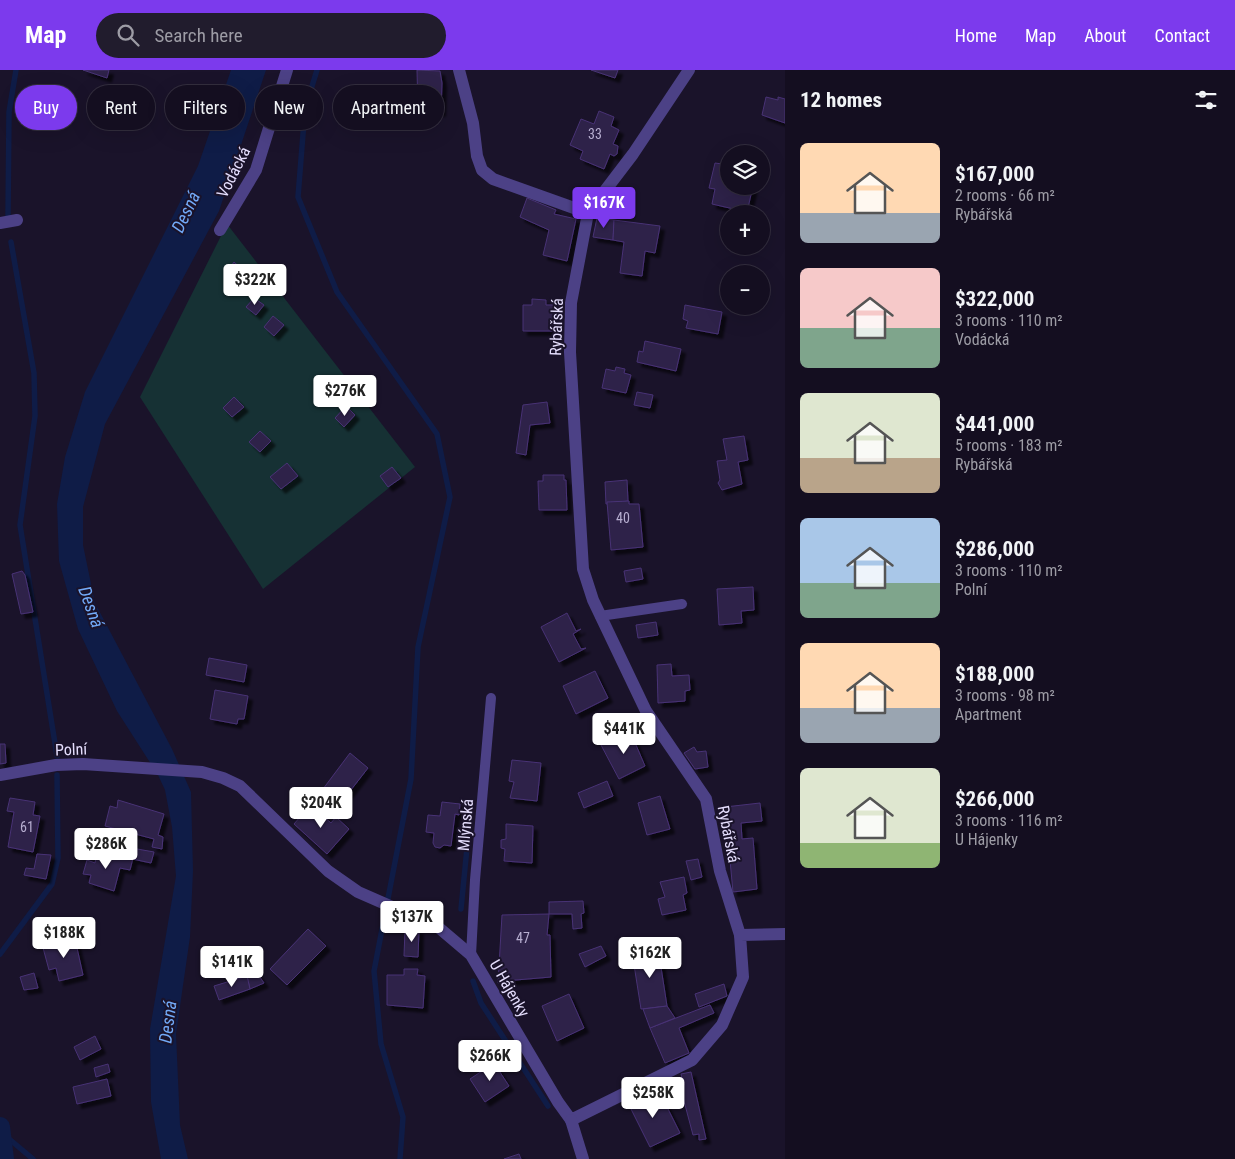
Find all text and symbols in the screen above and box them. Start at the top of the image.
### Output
search box [96,13,446,58]
text: Map [25,21,66,49]
icon: search [114,21,142,49]
text: Search here [154,24,243,47]
text: Home [955,25,997,46]
text: Map [1025,25,1056,46]
text: About [1084,25,1126,46]
text: Contact [1154,25,1210,46]
chip: Buy [15,85,77,130]
chip: Rent [87,85,155,130]
chip: Filters [165,85,245,130]
chip: New [255,85,323,130]
chip: Apartment [333,85,444,130]
icon: filters [1192,86,1220,114]
text: 12 homes [800,88,882,112]
house number: 33 [588,126,602,142]
street label: Vodácká [213,144,254,201]
map controls [720,145,770,315]
button: layers [720,145,770,195]
text: $167,000 [955,162,1034,186]
icon: home [840,163,900,223]
pin: $167K [569,186,639,229]
text: 2 rooms · 66 m² [955,186,1055,205]
water label: Desná [167,187,204,236]
text: $167K [583,193,625,212]
button: + [720,205,770,255]
text: Rybářská [955,205,1013,224]
pin: $322K [220,264,290,306]
button: − [720,265,770,315]
text: $322K [234,270,276,289]
text: $322,000 [955,287,1034,311]
icon: home [840,288,900,348]
street label: Rybářská [546,298,567,356]
text: 3 rooms · 110 m² [955,311,1063,330]
text: Vodácká [955,330,1010,349]
pin: $276K [310,374,380,417]
text: $276K [324,381,366,400]
text: $441,000 [955,412,1034,436]
icon: home [840,413,900,473]
text: 5 rooms · 183 m² [955,436,1063,455]
text: Rybářská [955,455,1013,474]
house number: 40 [616,510,630,526]
text: $286,000 [955,537,1034,561]
icon: home [840,538,900,598]
text: 3 rooms · 110 m² [955,561,1063,580]
text: Polní [955,580,987,599]
water label: Desná [74,583,109,631]
text: $188,000 [955,662,1034,686]
icon: home [840,663,900,723]
text: 3 rooms · 98 m² [955,686,1055,705]
text: Apartment [955,705,1022,724]
pin: $441K [589,712,659,755]
text: $441K [603,719,645,738]
street label: Polní [55,739,89,760]
pin: $204K [286,786,356,829]
text: $266,000 [955,787,1034,811]
icon: home [840,788,900,848]
text: $204K [300,793,342,812]
street label: Mlýnská [454,798,477,852]
street label: Rybářská [714,804,743,864]
text: 3 rooms · 116 m² [955,811,1063,830]
house number: 61 [20,819,34,835]
pin: $286K [71,828,141,870]
text: U Hájenky [955,830,1018,849]
text: $286K [85,834,127,853]
pin: $137K [377,900,447,943]
text: $137K [391,907,433,926]
pin: $188K [29,916,99,959]
text: $188K [43,923,85,942]
house number: 47 [516,930,530,946]
pin: $162K [615,936,685,979]
text: $162K [629,943,671,962]
pin: $141K [197,946,267,988]
text: $141K [211,952,253,971]
street label: U Hájenky [486,956,534,1021]
water label: Desná [154,999,181,1045]
pin: $266K [455,1040,525,1082]
text: $266K [469,1046,511,1065]
pin: $258K [618,1076,688,1119]
text: $258K [632,1083,674,1102]

